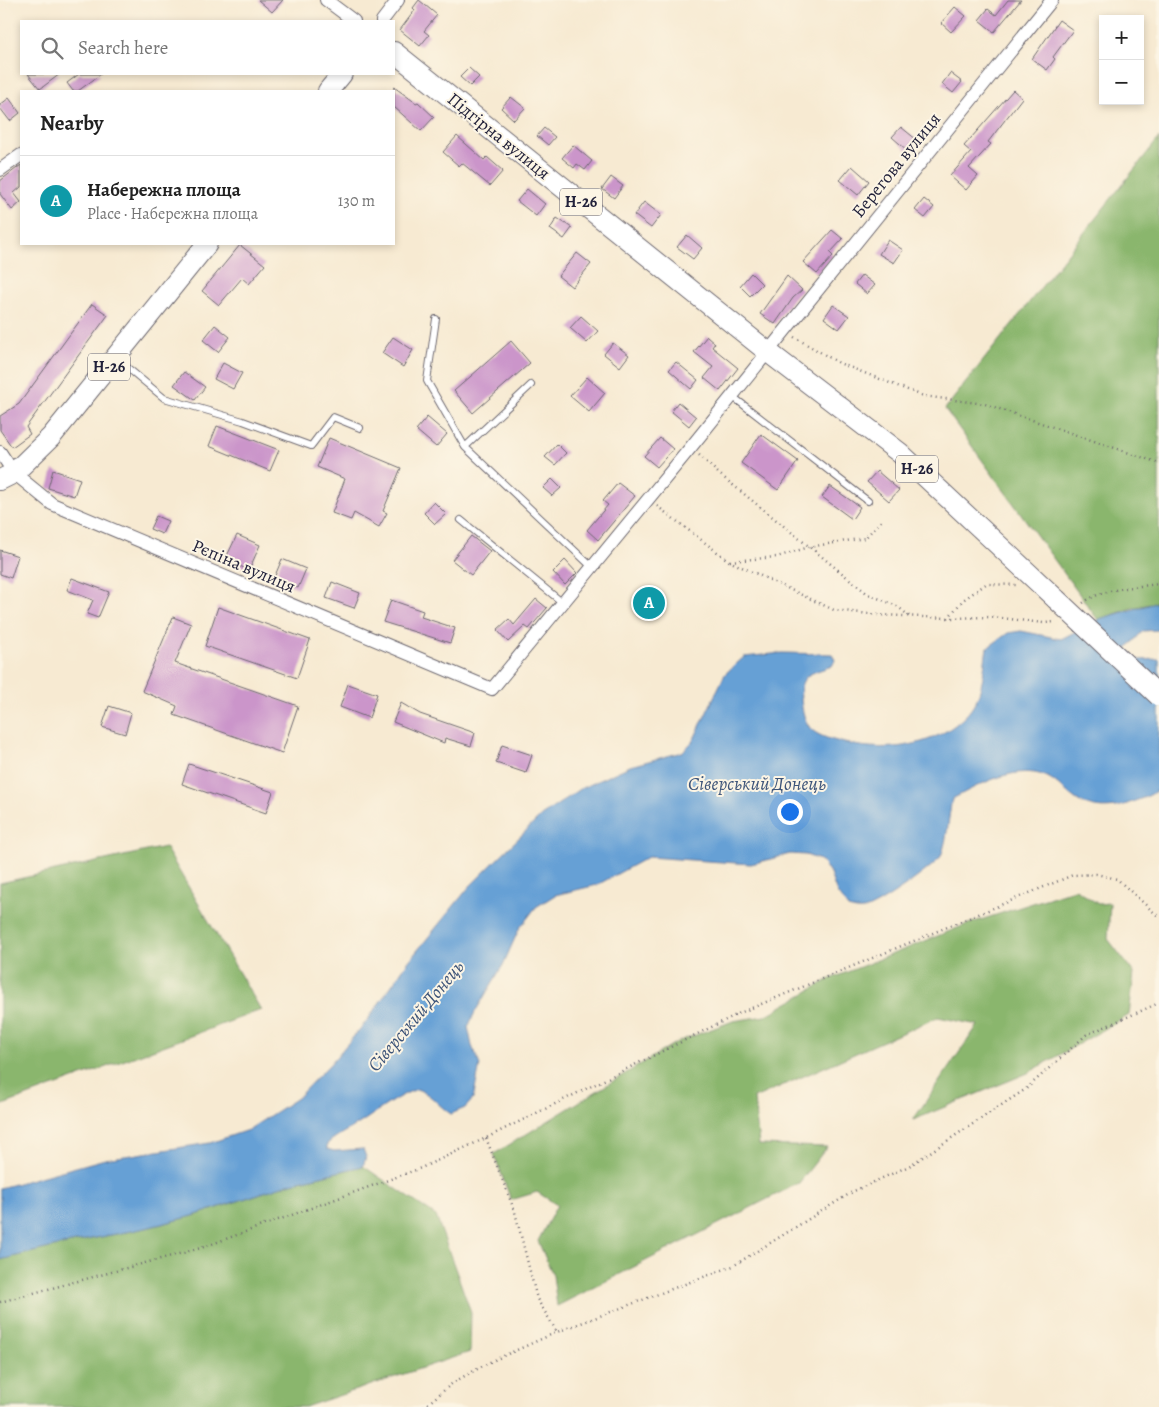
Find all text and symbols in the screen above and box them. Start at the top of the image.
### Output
map controls [1099,15,1144,105]
button: + [1099,15,1144,60]
search box [20,20,395,75]
icon: search [38,34,66,62]
text: Search here [78,35,168,61]
button: − [1099,60,1144,105]
street label: Підгірна вулиця [443,87,555,185]
street label: Берегова вулиця [846,107,946,223]
text: Nearby [40,109,103,137]
text: Набережна площа [87,177,241,203]
road number: Н-26 [560,188,602,216]
text: A [51,190,61,212]
text: 130 m [338,190,375,212]
text: Place · Набережна площа [87,203,258,225]
road number: Н-26 [88,354,130,381]
road number: Н-26 [896,456,938,482]
street label: Рєпіна вулиця [189,533,299,599]
pin: A [633,584,665,622]
water label: Сіверський Донець [688,771,826,797]
your location [777,799,803,825]
water label: Сіверський Донець [362,955,470,1077]

